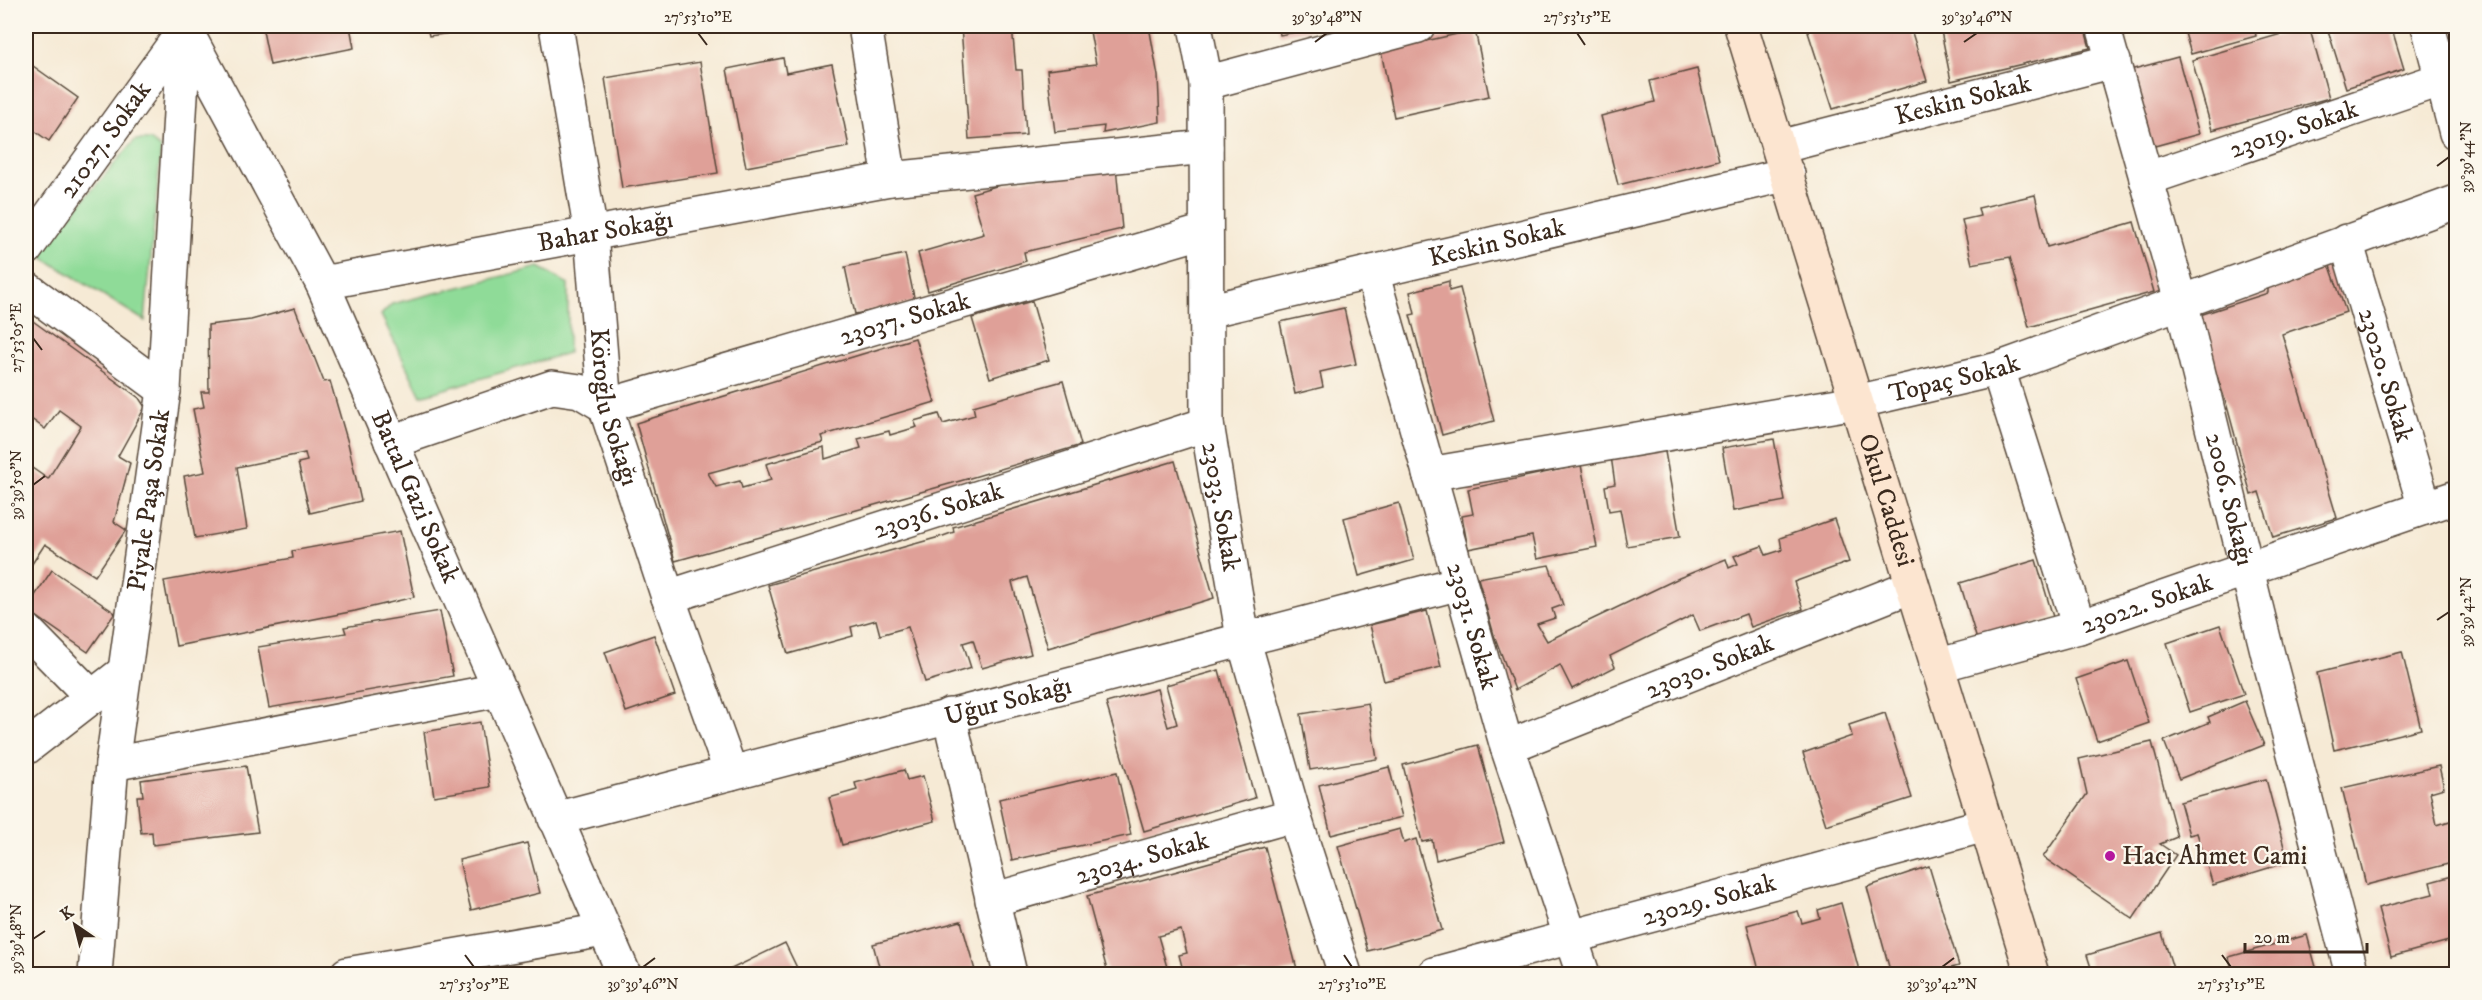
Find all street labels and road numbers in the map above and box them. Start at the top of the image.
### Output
street label: Keskin Sokak [1891,66,2035,133]
street label: 21027. Sokak [52,74,159,205]
street label: 23019. Sokak [2225,92,2362,166]
street label: Bahar Sokağı [535,203,676,260]
street label: Keskin Sokak [1425,211,1569,275]
street label: 23037. Sokak [836,284,974,353]
street label: 23020. Sokak [2350,304,2421,446]
street label: Köroğlu Sokağı [582,327,647,490]
street label: Topaç Sokak [1886,346,2024,410]
street label: Battal Gazi Sokak [363,406,468,588]
street label: Piyale Paşa Sokak [120,407,178,594]
street label: 2006. Sokağı [2198,429,2262,569]
street label: Okul Caddesi [1851,430,1922,571]
street label: 23033. Sokak [1194,440,1248,574]
street label: 23036. Sokak [869,474,1008,546]
street label: 23031. Sokak [1439,559,1506,693]
street label: 23022. Sokak [2077,566,2217,642]
street label: 23030. Sokak [1641,626,1778,707]
street label: Uğur Sokağı [941,669,1075,733]
street label: 23034. Sokak [1072,823,1212,892]
street label: 23029. Sokak [1639,866,1780,933]

